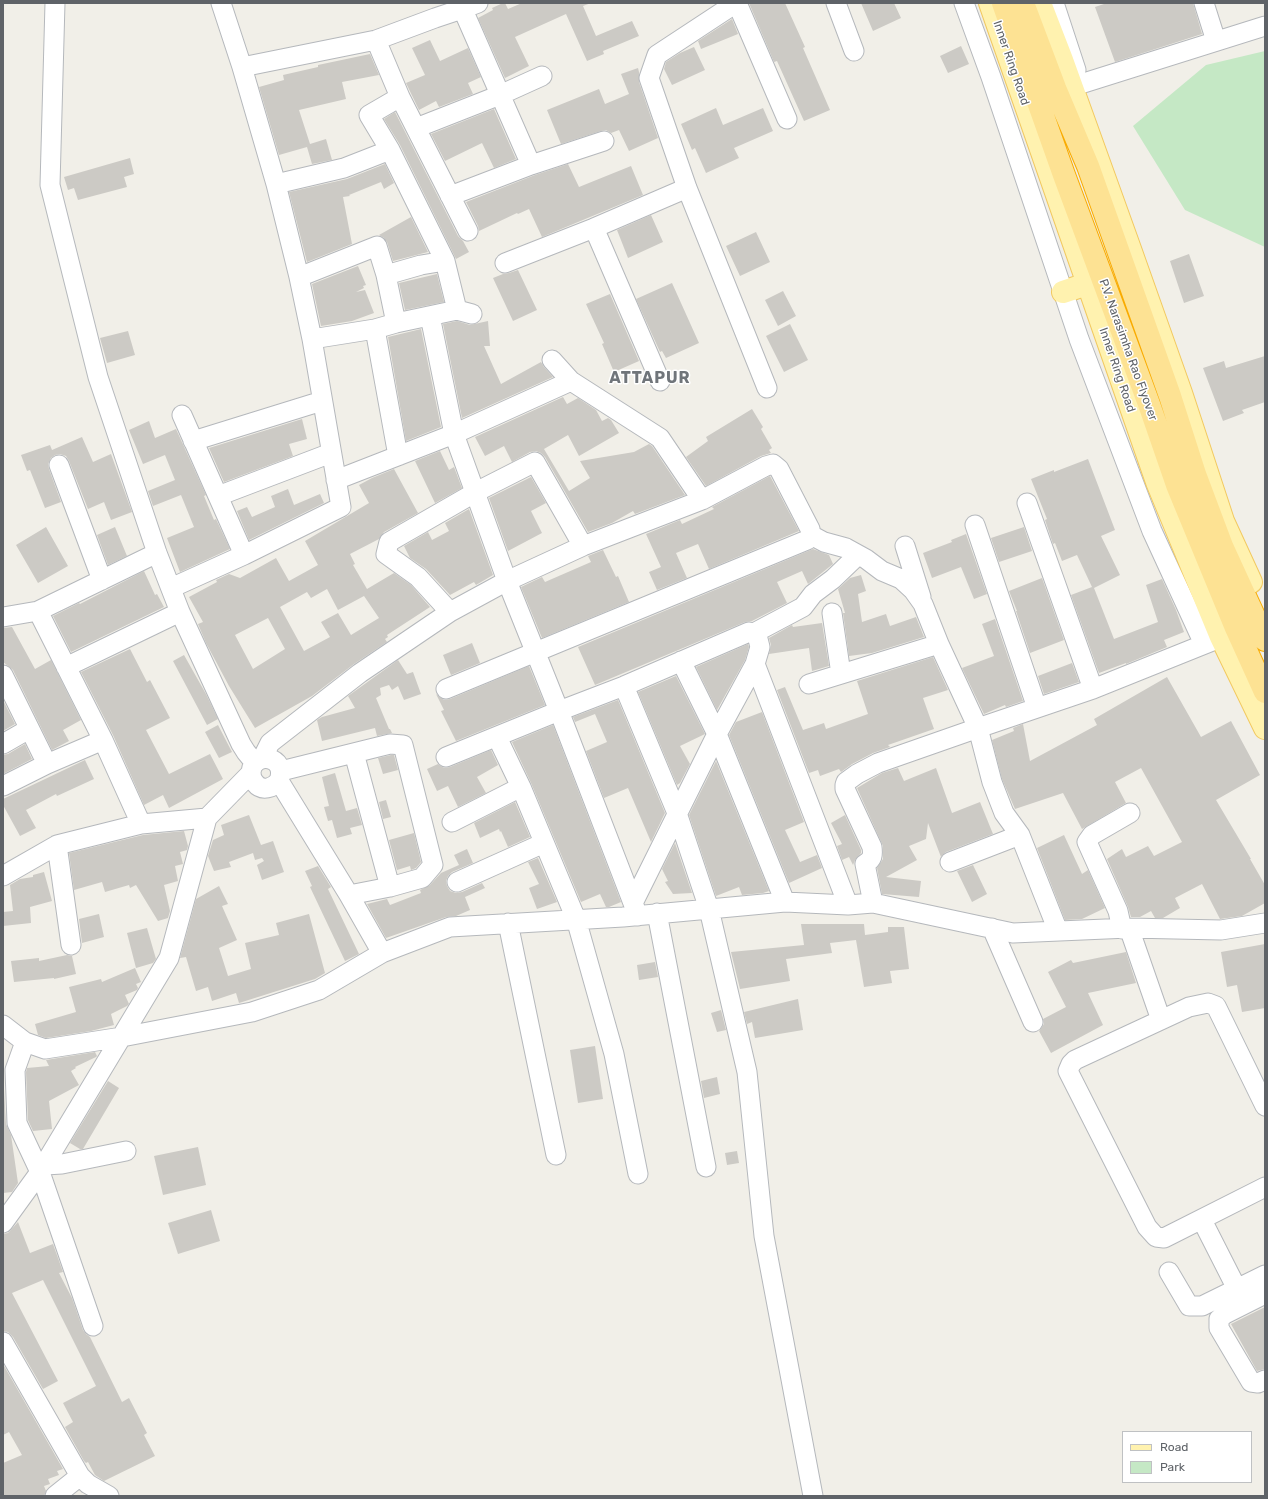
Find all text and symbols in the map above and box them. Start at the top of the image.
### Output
street label: Inner Ring Road [990,19,1032,107]
street label: P.V. Narasimha Rao Flyover [1096,277,1160,423]
street label: Inner Ring Road [1096,326,1138,414]
district label: ATTAPUR [609,368,691,388]
legend [1122,1431,1252,1483]
text: Road [1160,1440,1188,1454]
text: Park [1160,1460,1185,1474]

